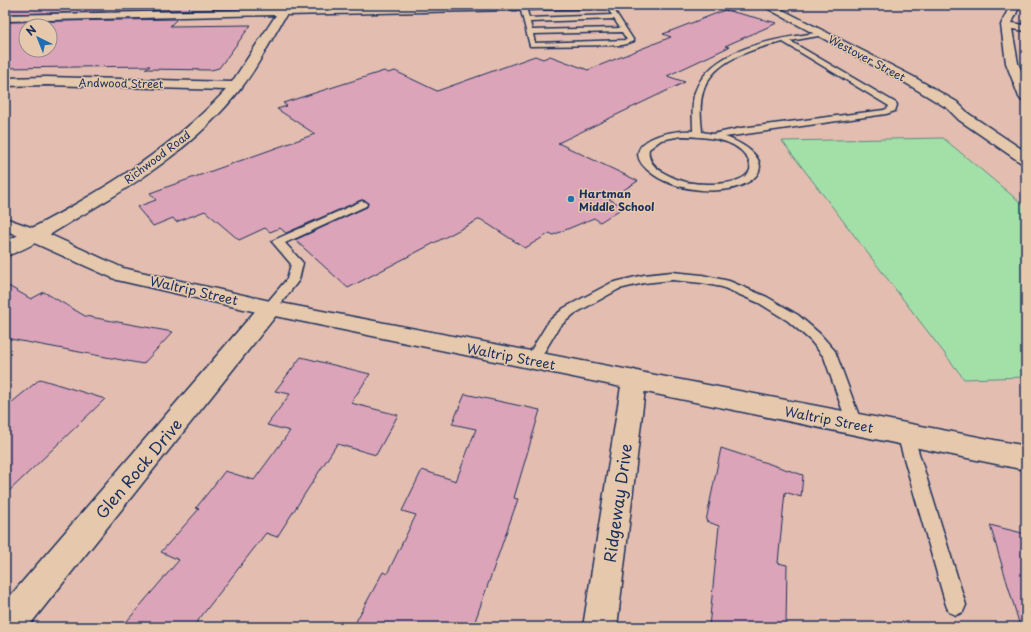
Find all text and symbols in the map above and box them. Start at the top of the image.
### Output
north arrow [18,18,58,58]
text: N [22,21,40,40]
street label: Westover Street [825,31,909,86]
street label: Andwood Street [78,74,164,92]
street label: Richwood Road [120,126,194,188]
place label: Hartman Middle School [579,185,654,215]
marker: Hartman Middle School [566,194,576,204]
street label: Waltrip Street [148,271,240,309]
street label: Waltrip Street [465,338,557,374]
street label: Waltrip Street [783,401,875,437]
street label: Glen Rock Drive [89,413,187,523]
street label: Ridgeway Drive [597,442,637,564]

